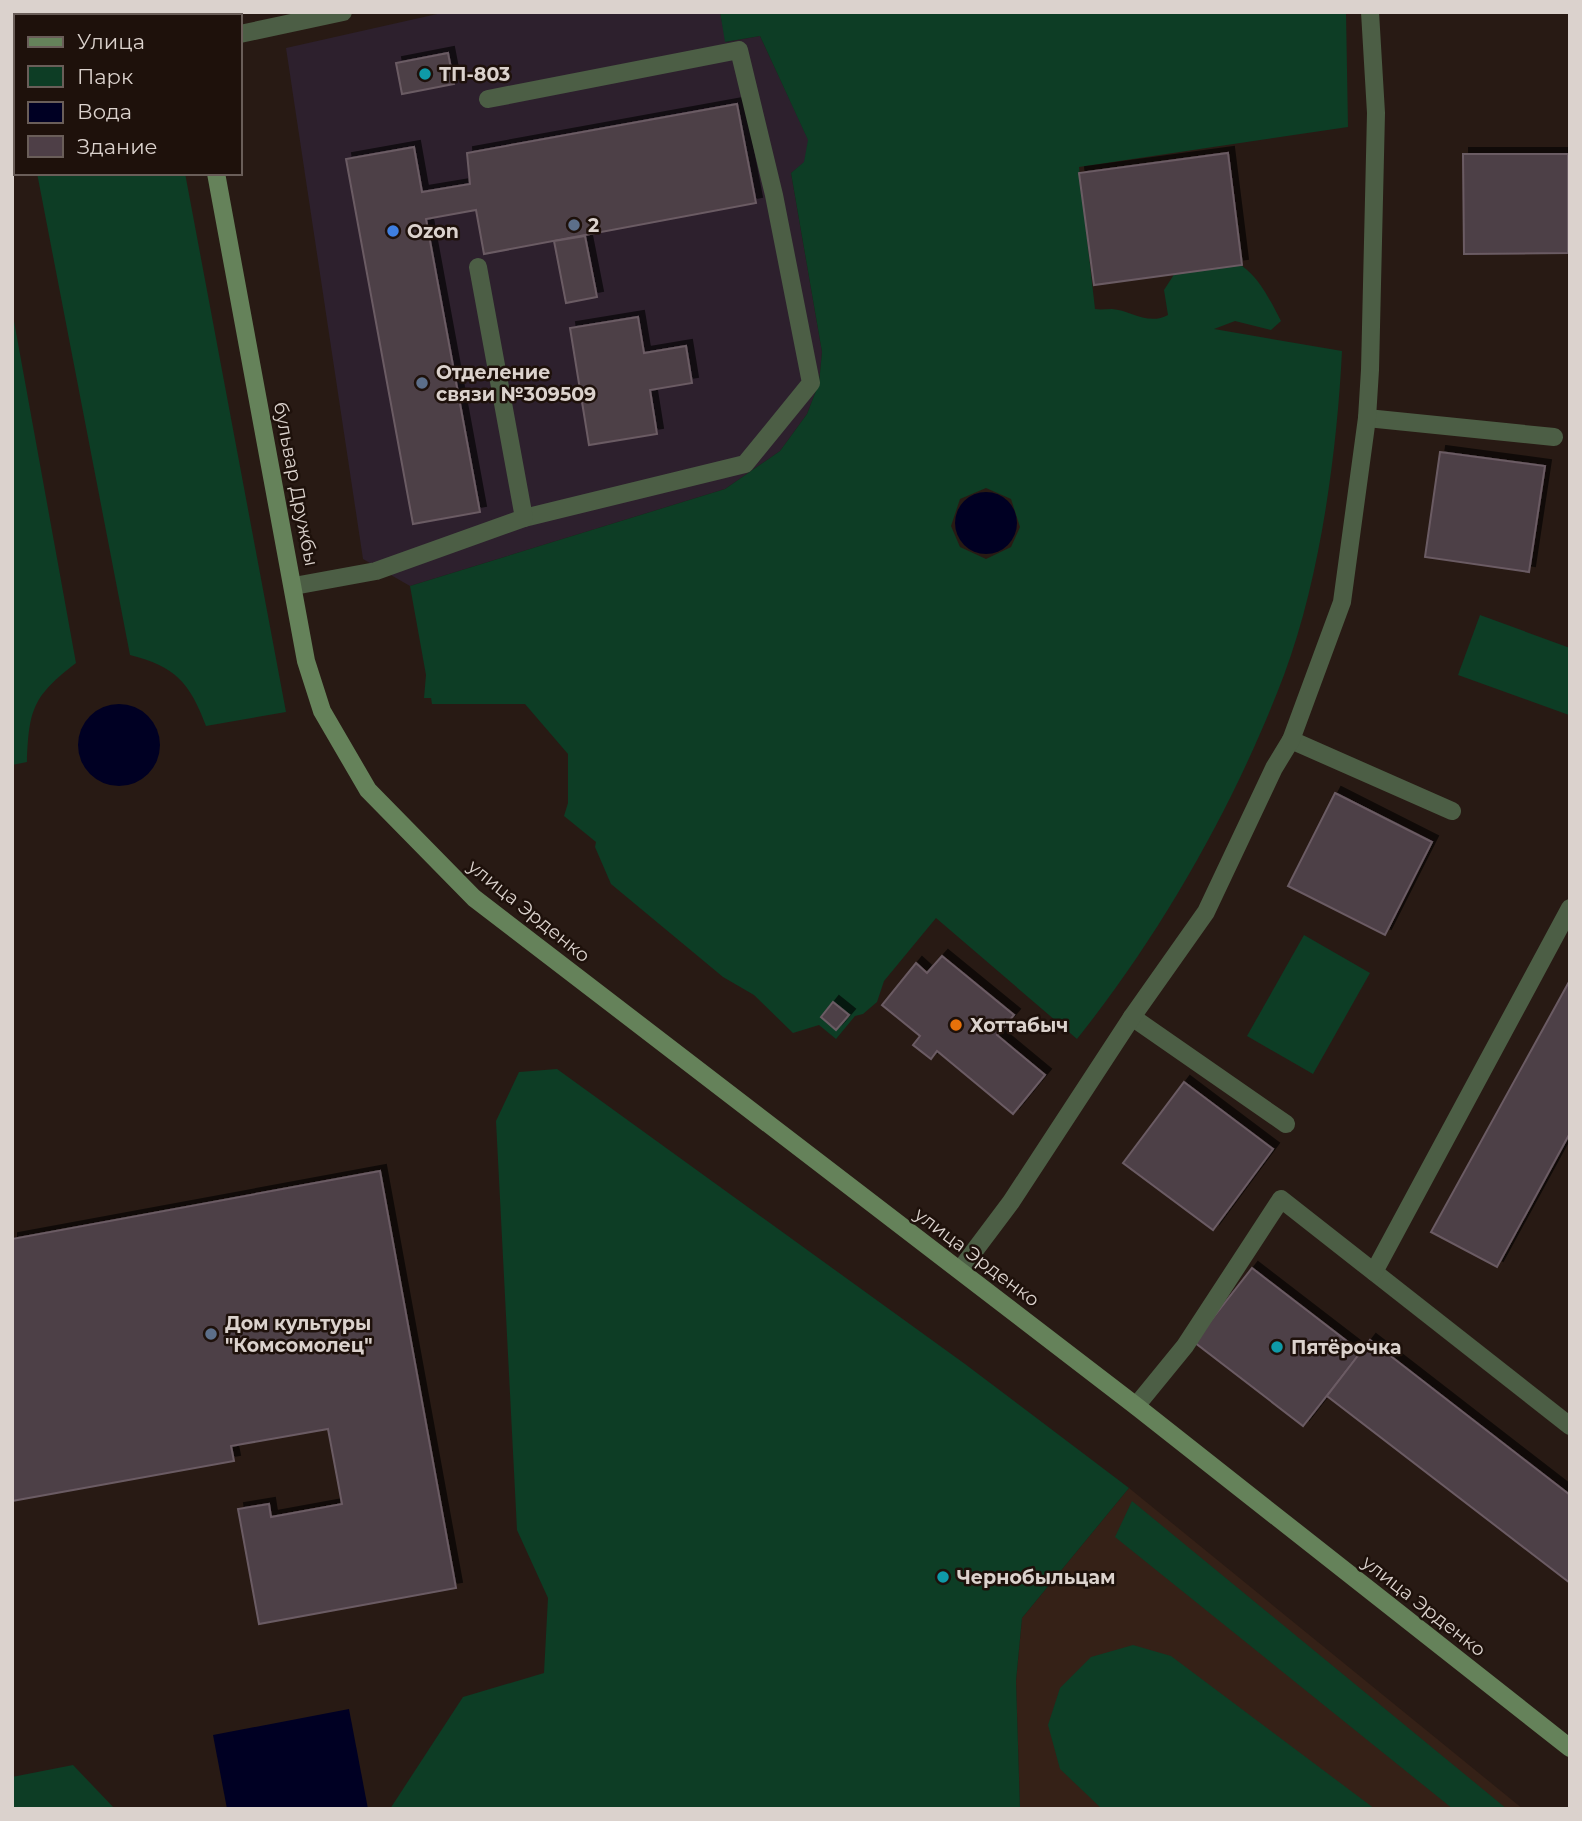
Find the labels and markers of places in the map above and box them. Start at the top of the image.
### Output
place label: ТП-803 [439,63,510,86]
marker: ТП-803 [417,66,433,82]
place label: 2 [588,214,599,237]
marker: 2 [566,217,582,233]
place label: Ozon [407,220,459,243]
marker: Ozon [385,223,401,239]
place label: Отделение связи №309509 [436,361,596,406]
marker: Отделение связи №309509 [414,375,430,391]
place label: Хоттабыч [970,1014,1068,1037]
marker: Хоттабыч [948,1017,964,1033]
place label: Дом культуры "Комсомолец" [225,1312,372,1357]
marker: Дом культуры "Комсомолец" [203,1326,219,1342]
place label: Пятёрочка [1291,1336,1401,1359]
marker: Пятёрочка [1269,1339,1285,1355]
place label: Чернобыльцам [957,1566,1115,1589]
marker: Чернобыльцам [935,1569,951,1585]

